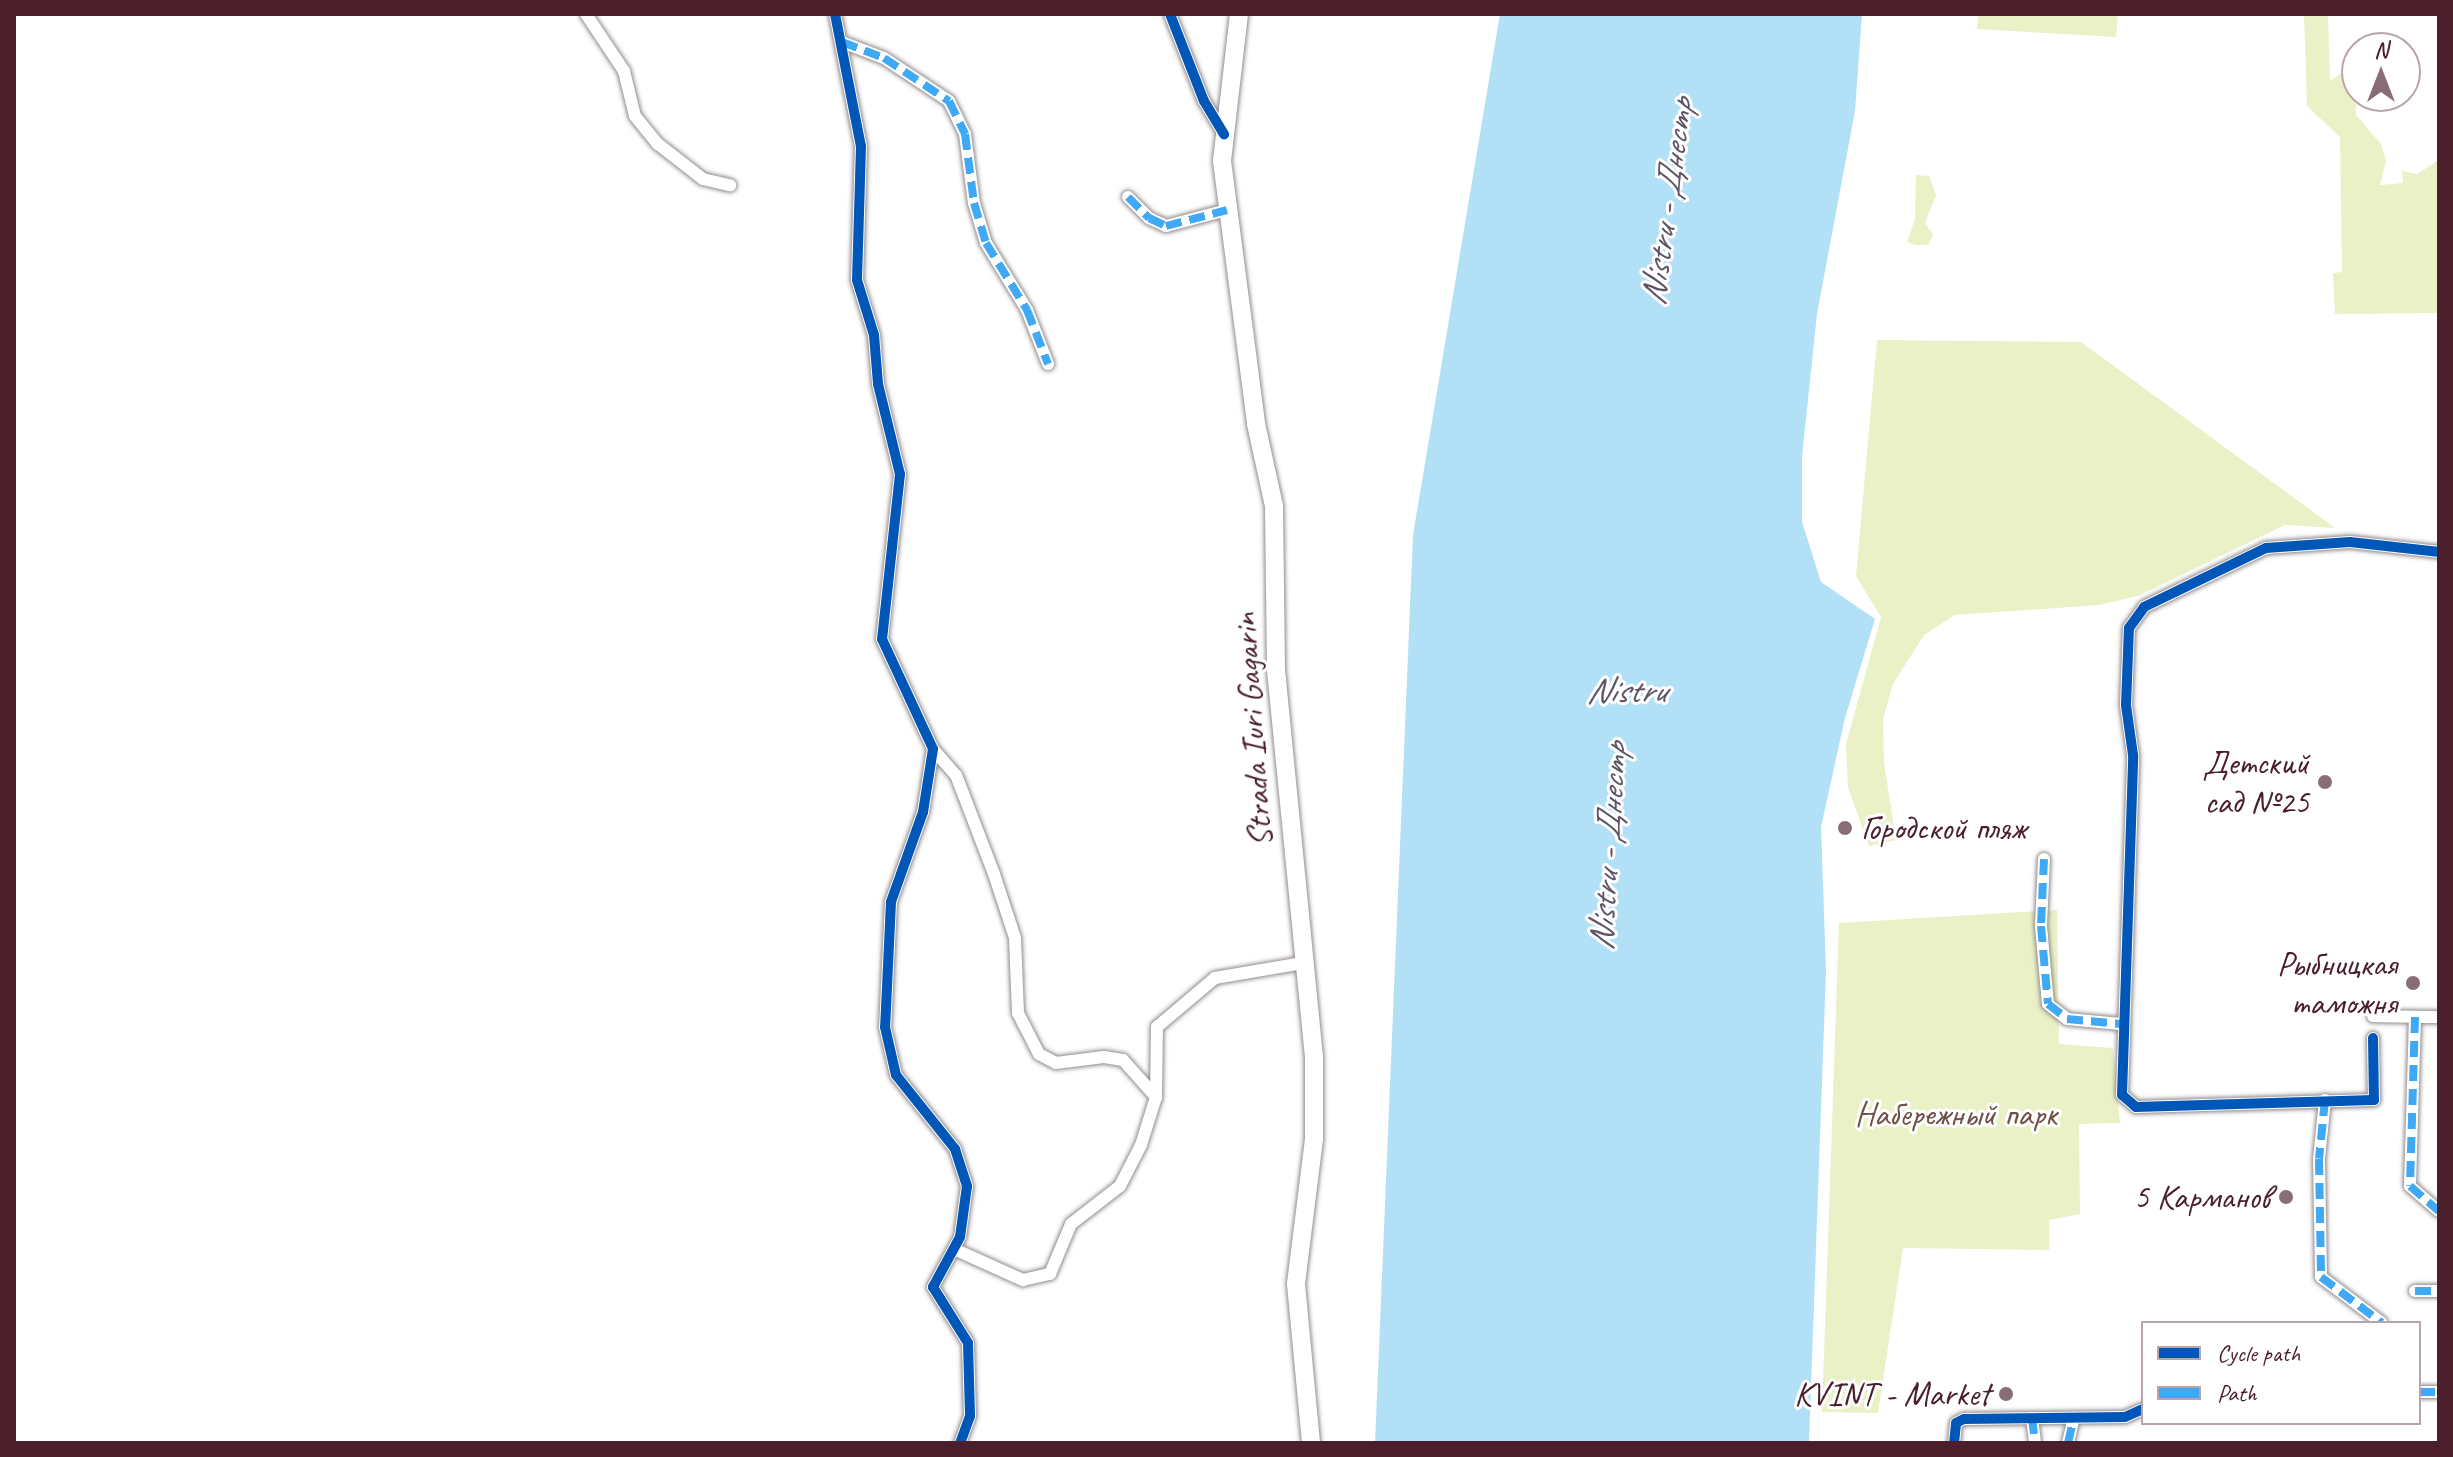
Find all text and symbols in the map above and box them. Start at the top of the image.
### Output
north arrow [2341,32,2421,112]
text: N [2374,36,2388,64]
water label: Nistru - Днестр [1631,96,1703,308]
street label: Strada Iuri Gagarin [1223,612,1281,848]
water label: Nistru [1586,669,1666,713]
water label: Nistru - Днестр [1579,742,1637,952]
place label: Детский сад №25 [2202,742,2309,822]
marker: Детский сад №25 [2316,773,2334,791]
place label: Городской пляж [1861,808,2026,848]
marker: Городской пляж [1836,819,1854,837]
place label: Рыбницкая таможня [2277,943,2397,1022]
marker: Рыбницкая таможня [2404,974,2422,992]
park label: Набережный парк [1855,1094,2057,1134]
place label: 5 Карманов [2133,1177,2270,1217]
marker: 5 Карманов [2277,1188,2295,1206]
legend [2141,1321,2421,1425]
text: Cycle path [2217,1338,2300,1368]
place label: KVINT - Market [1794,1374,1990,1414]
text: Path [2217,1378,2257,1408]
marker: KVINT - Market [1997,1385,2015,1403]

